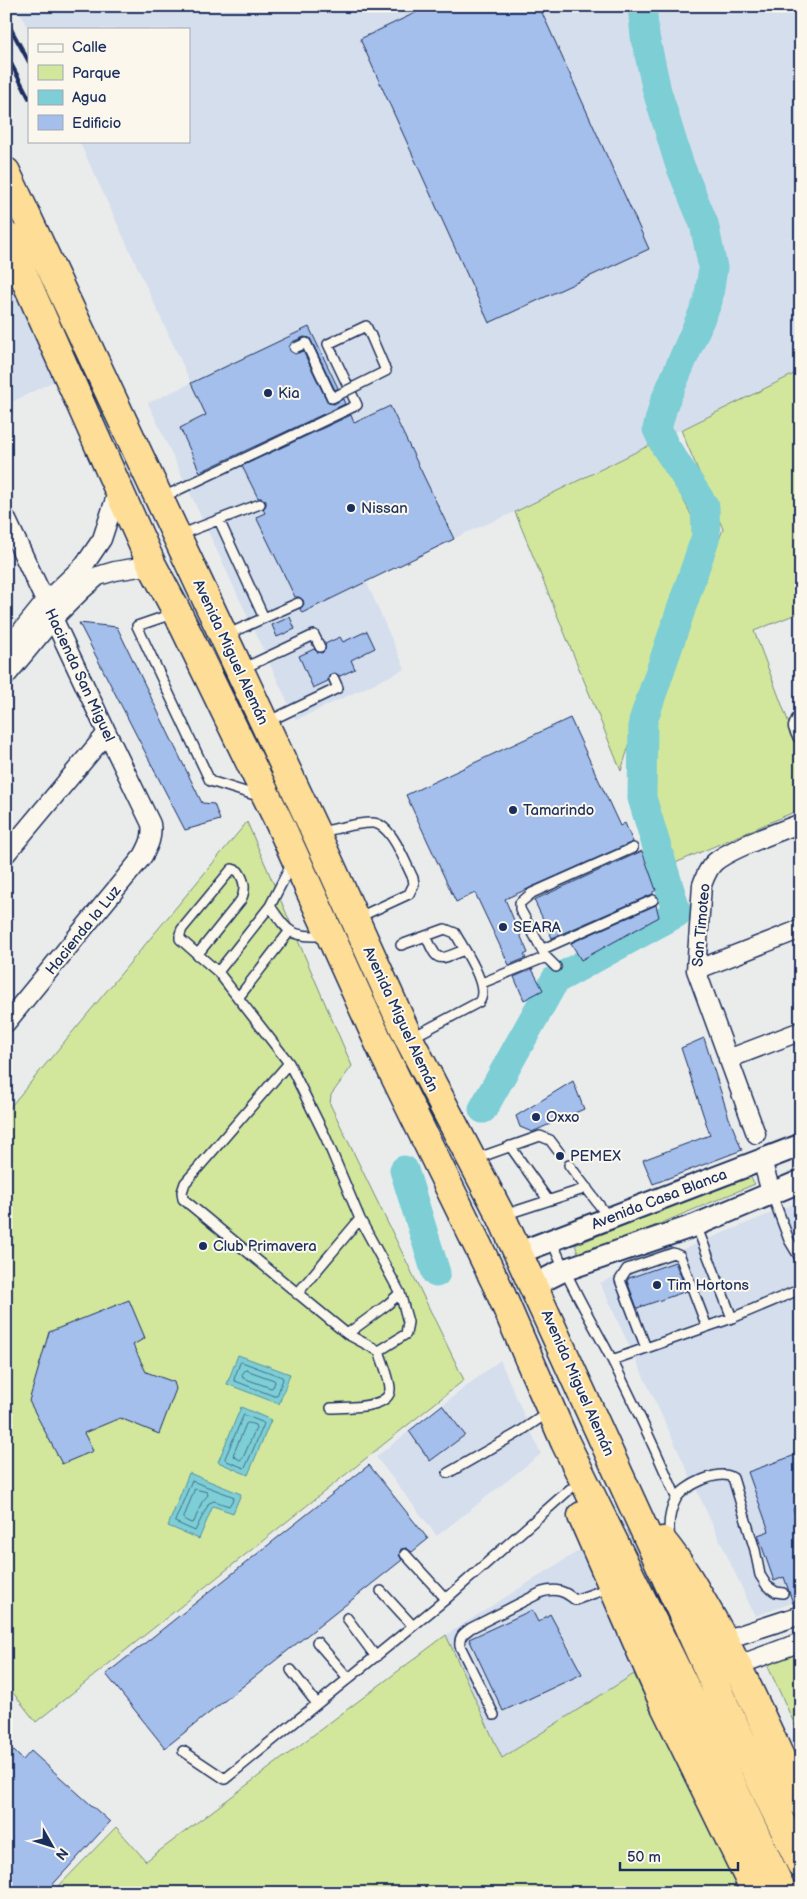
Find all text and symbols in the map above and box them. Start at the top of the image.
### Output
legend [28,28,190,142]
text: Calle [72,38,107,57]
text: Parque [72,64,121,83]
text: Agua [72,88,106,107]
text: Edificio [72,114,121,133]
place label: Kia [278,384,300,403]
marker: Kia [262,387,274,399]
place label: Nissan [361,499,408,518]
marker: Nissan [345,502,357,514]
street label: Avenida Miguel Alemán [189,576,273,728]
street label: Hacienda San Miguel [40,606,119,745]
place label: Tamarindo [523,801,594,820]
marker: Tamarindo [507,804,519,816]
street label: Hacienda la Luz [42,881,126,979]
street label: San Timoteo [688,882,715,968]
place label: SEARA [513,918,562,937]
marker: SEARA [497,921,509,933]
street label: Avenida Miguel Alemán [359,943,443,1095]
place label: Oxxo [546,1108,580,1127]
marker: Oxxo [530,1111,542,1123]
place label: PEMEX [570,1147,621,1166]
marker: PEMEX [554,1150,566,1162]
street label: Avenida Casa Blanca [589,1165,730,1234]
place label: Club Primavera [213,1237,317,1256]
marker: Club Primavera [197,1240,209,1252]
place label: Tim Hortons [667,1276,750,1295]
marker: Tim Hortons [651,1279,663,1291]
street label: Avenida Miguel Alemán [537,1307,618,1459]
north arrow [28,1822,78,1872]
scale bar [620,1839,737,1871]
text: N [52,1844,72,1863]
text: 50 m [627,1848,661,1867]

